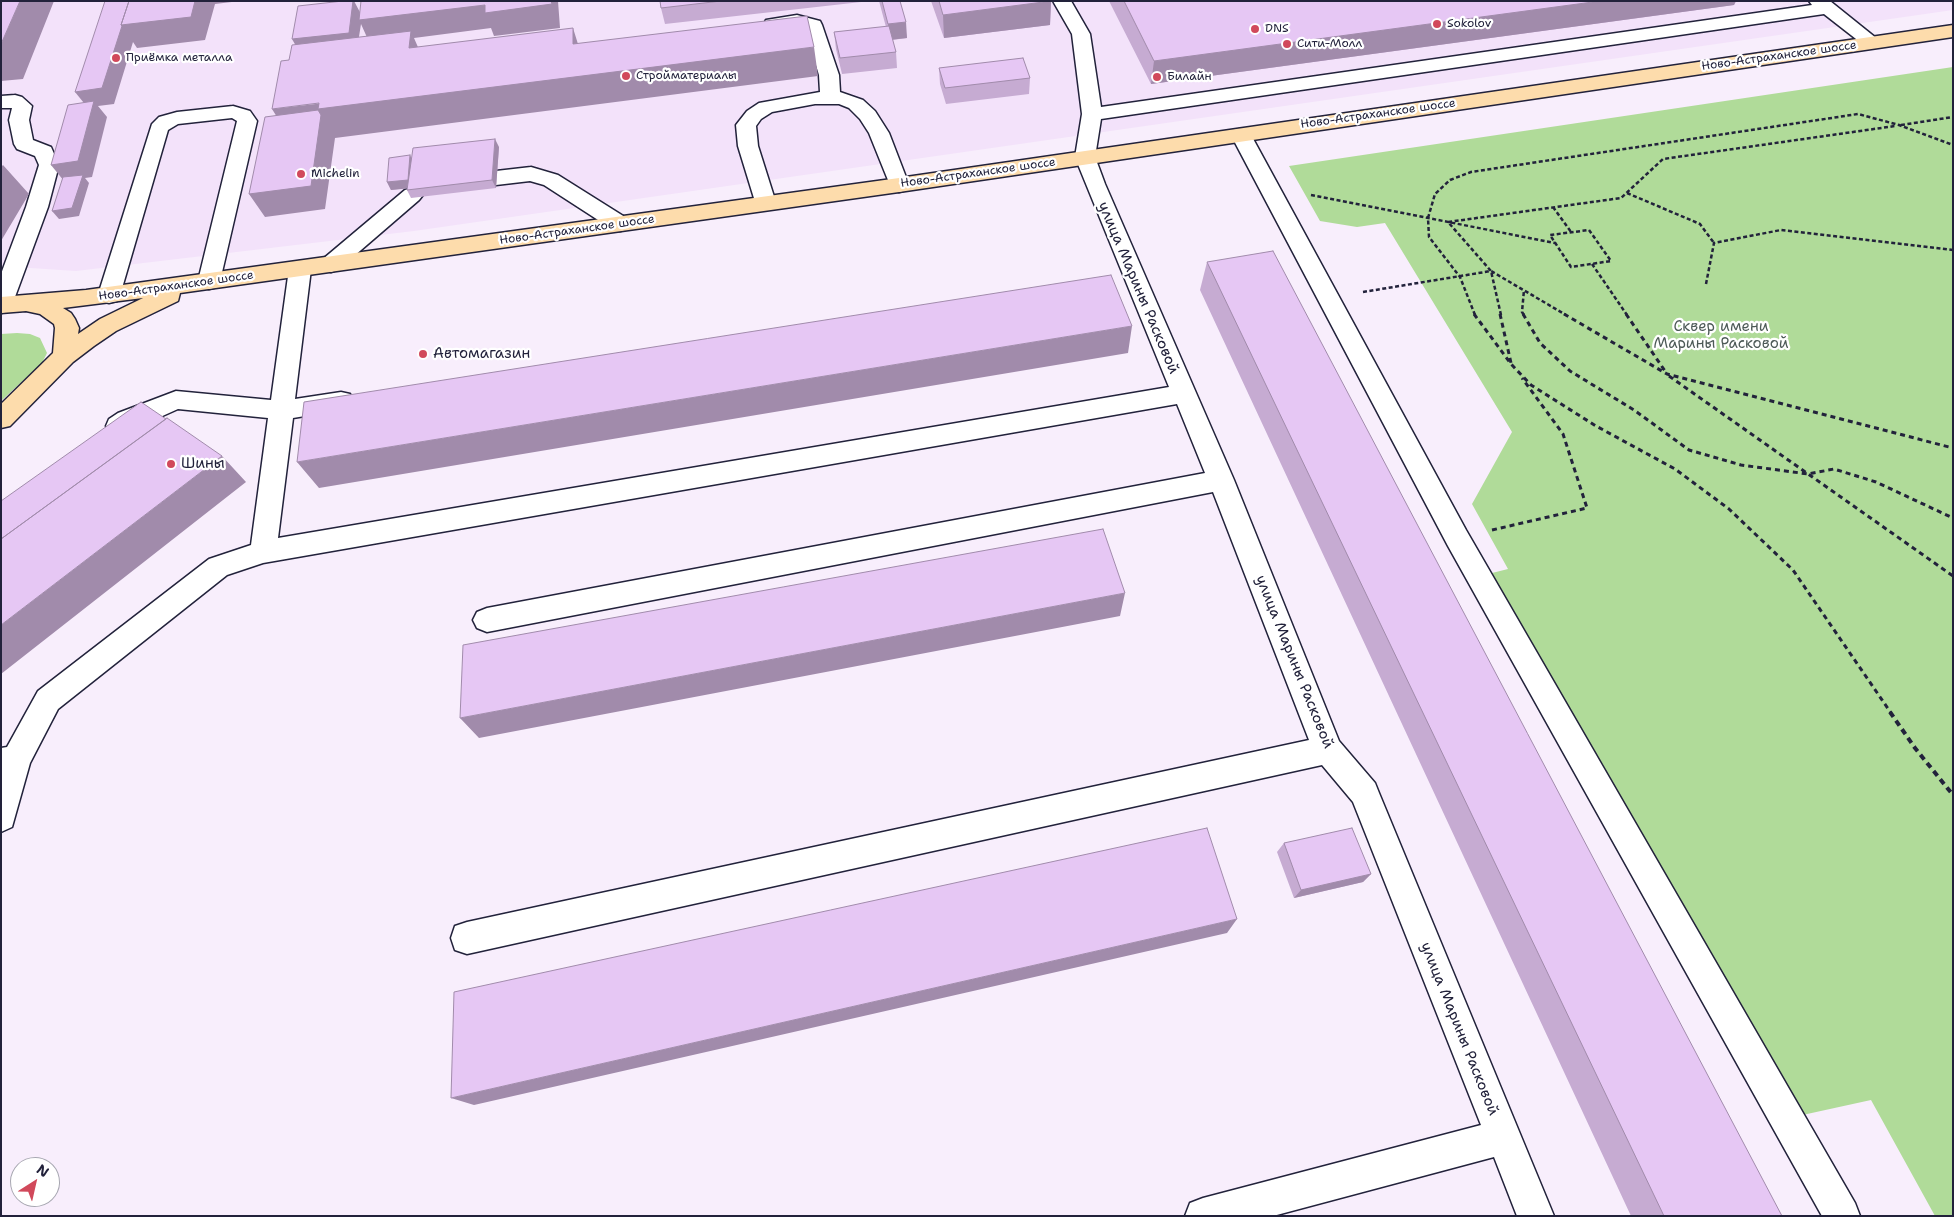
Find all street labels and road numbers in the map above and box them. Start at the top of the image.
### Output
street label: Ново-Астраханское шоссе [1701,38,1857,74]
street label: Ново-Астраханское шоссе [1300,96,1456,132]
street label: Ново-Астраханское шоссе [900,155,1056,191]
street label: улица Марины Расковой [1094,199,1182,377]
street label: Ново-Астраханское шоссе [499,212,655,248]
street label: Ново-Астраханское шоссе [98,268,254,304]
street label: улица Марины Расковой [1251,573,1337,751]
street label: улица Марины Расковой [1416,940,1502,1118]

